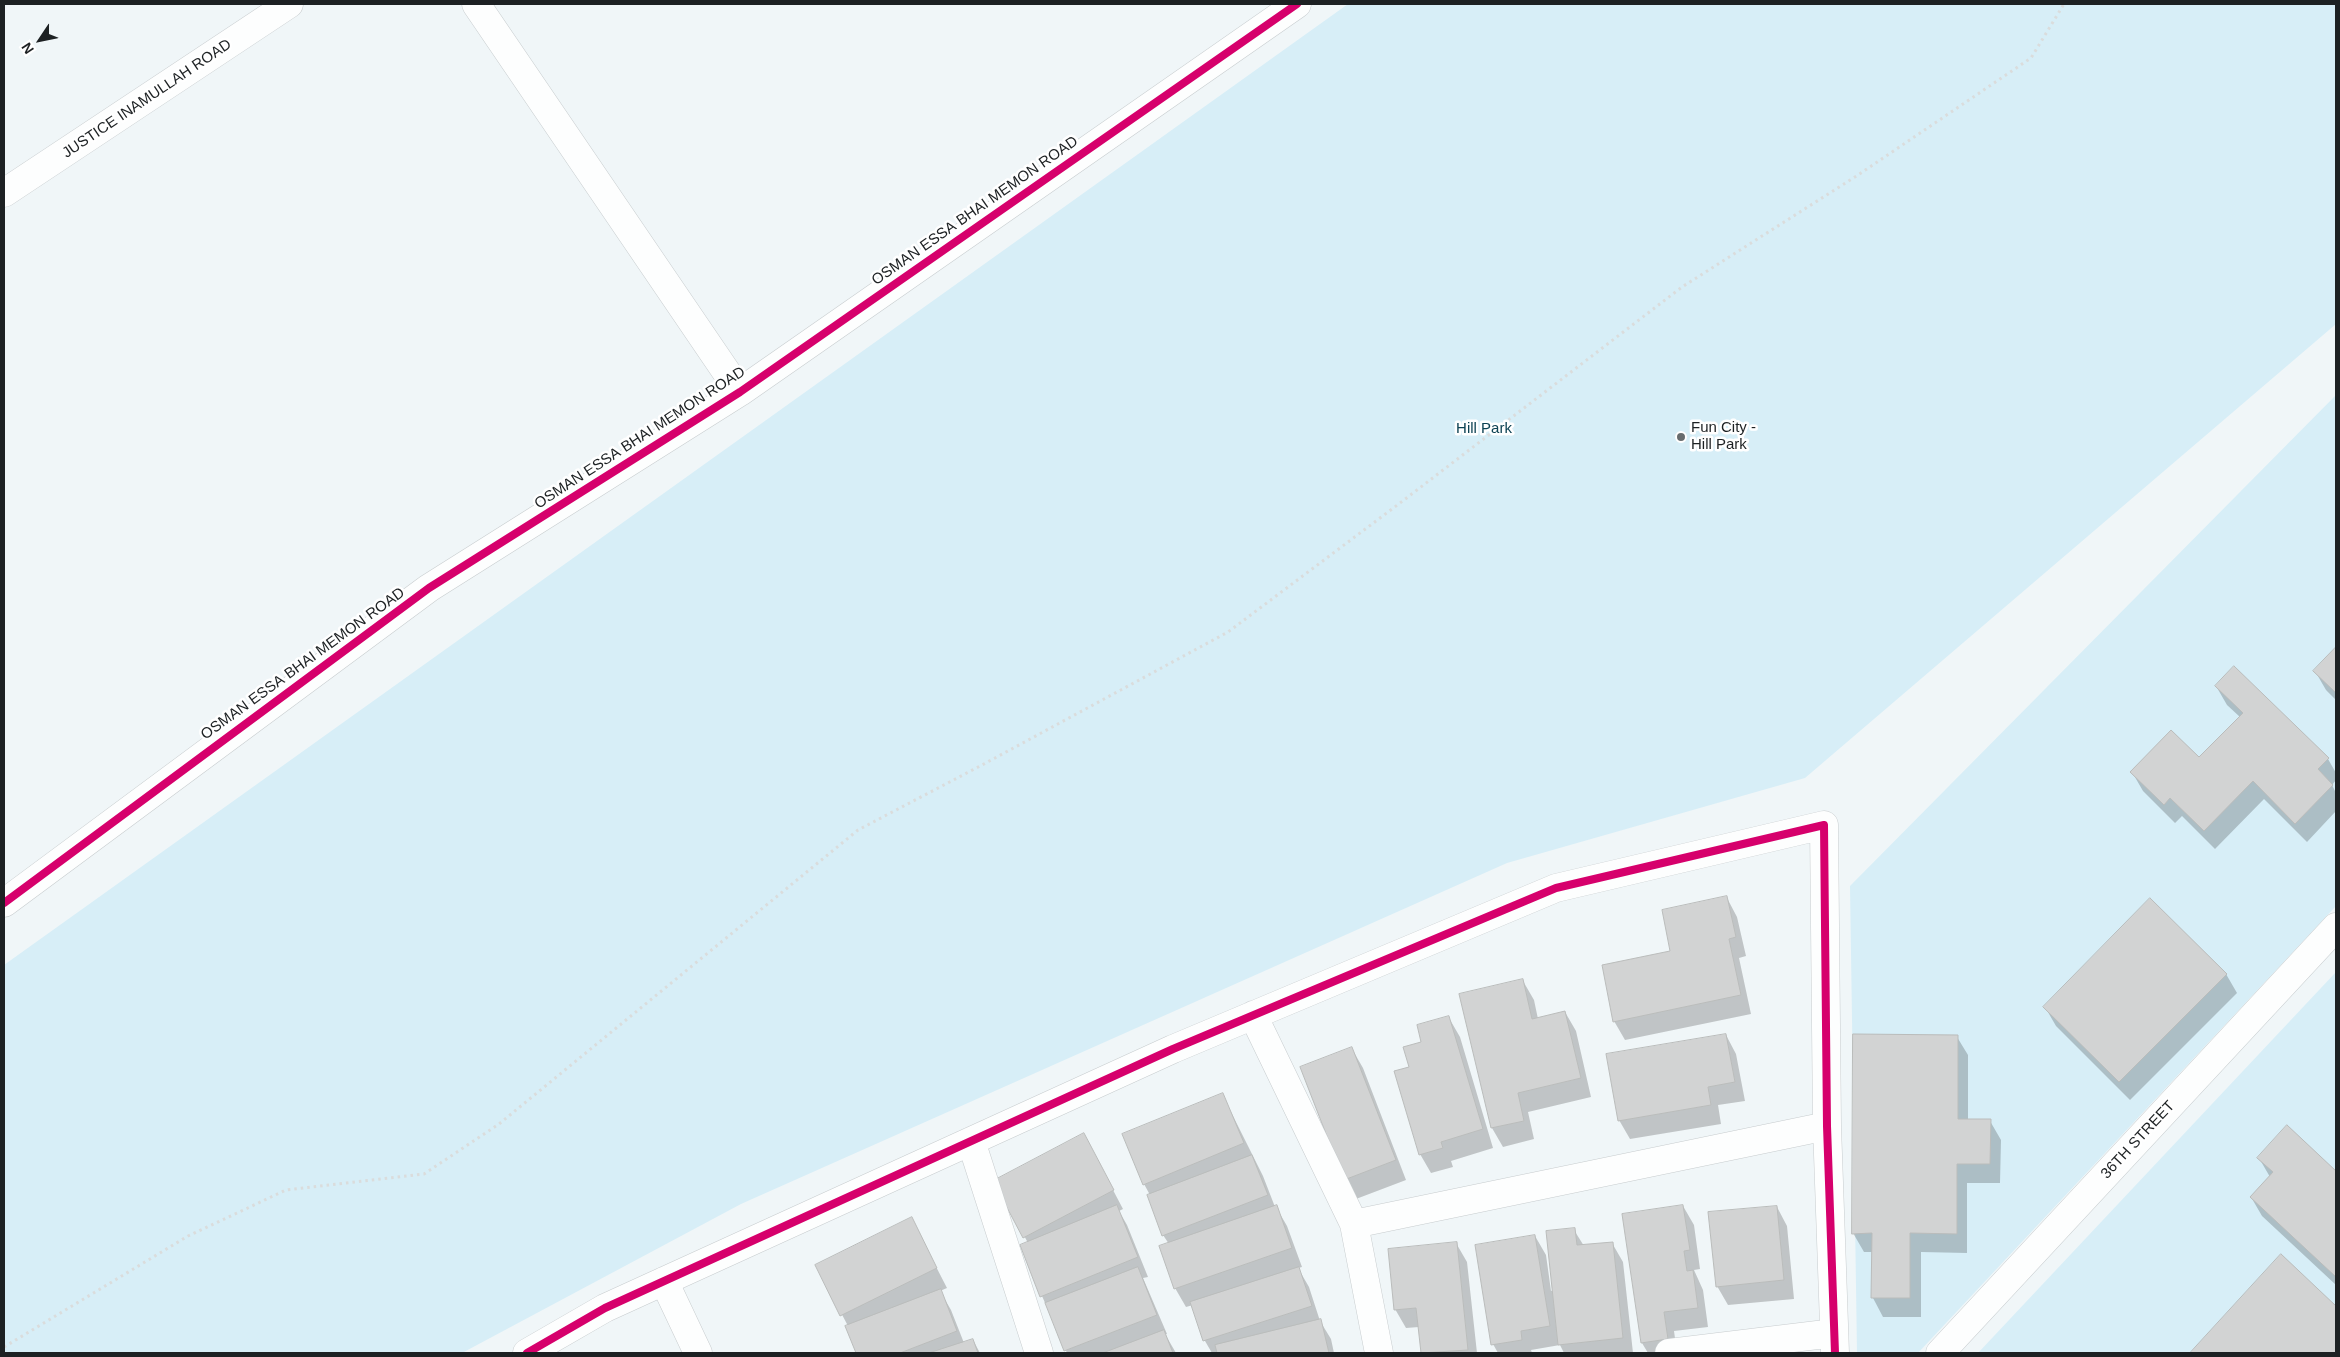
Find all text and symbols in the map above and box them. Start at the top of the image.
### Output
north arrow [15,15,65,65]
street label: JUSTICE INAMULLAH ROAD [59,36,235,162]
text: N [18,40,37,57]
street label: OSMAN ESSA BHAI MEMON ROAD [868,133,1082,289]
street label: OSMAN ESSA BHAI MEMON ROAD [531,363,749,513]
place label: Fun City - Hill Park [1691,419,1756,454]
park label: Hill Park [1456,420,1512,438]
marker: Fun City - Hill Park [1675,431,1687,443]
street label: OSMAN ESSA BHAI MEMON ROAD [198,584,408,744]
street label: 36TH STREET [2097,1097,2179,1183]

